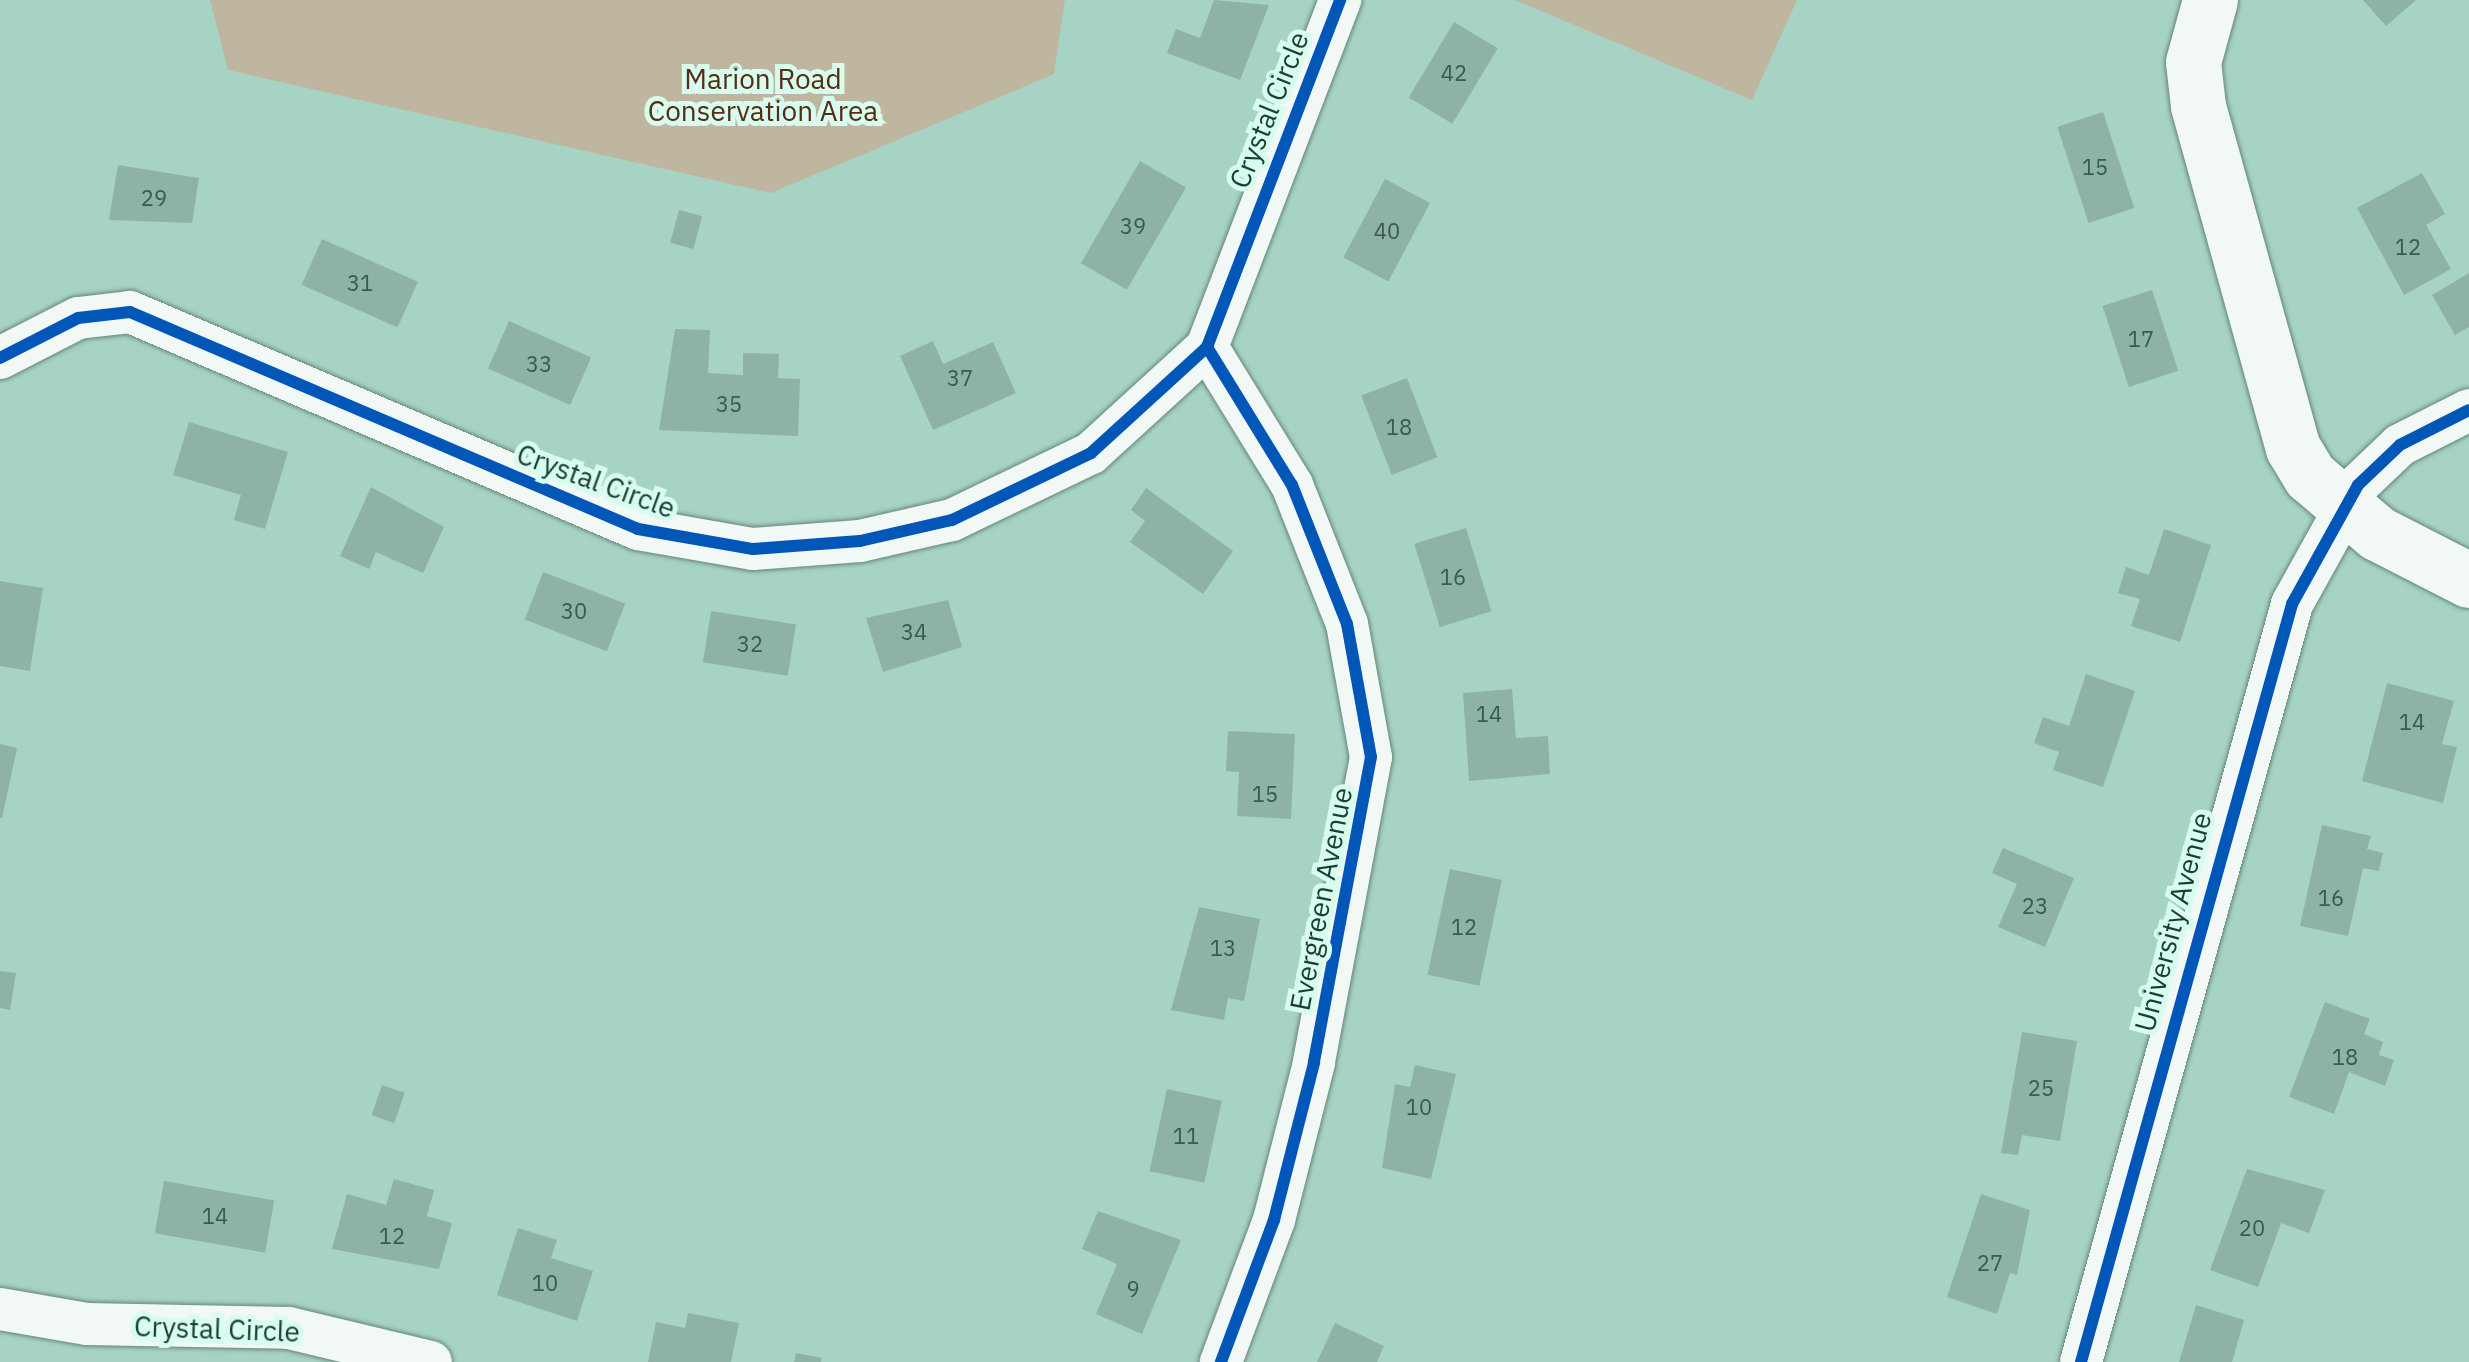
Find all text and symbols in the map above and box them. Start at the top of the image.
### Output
street label: Crystal Circle [1222,27,1316,193]
house number: 42 [1441,60,1467,86]
park label: Marion Road Conservation Area [648,62,878,128]
house number: 15 [2082,154,2108,180]
house number: 29 [141,185,167,211]
house number: 39 [1120,213,1146,239]
house number: 40 [1374,218,1400,244]
house number: 12 [2395,234,2421,260]
house number: 31 [347,270,373,296]
house number: 17 [2128,326,2154,352]
house number: 33 [526,351,552,377]
house number: 37 [947,365,973,391]
house number: 35 [716,391,742,417]
house number: 18 [1386,414,1412,440]
street label: Crystal Circle [512,437,680,525]
house number: 16 [1440,564,1466,590]
house number: 30 [561,598,587,624]
house number: 34 [901,619,927,645]
house number: 32 [737,631,763,657]
house number: 14 [1476,701,1502,727]
house number: 14 [2399,709,2425,735]
house number: 15 [1252,781,1278,807]
street label: Evergreen Avenue [1283,785,1359,1013]
street label: University Avenue [2128,809,2218,1035]
house number: 16 [2318,885,2344,911]
house number: 23 [2022,893,2048,919]
house number: 12 [1451,914,1477,940]
house number: 13 [1210,935,1236,961]
house number: 18 [2332,1044,2358,1070]
house number: 25 [2028,1075,2054,1101]
house number: 10 [1406,1094,1432,1120]
house number: 11 [1173,1123,1199,1149]
house number: 14 [202,1203,228,1229]
house number: 20 [2239,1215,2265,1241]
house number: 12 [379,1223,405,1249]
house number: 27 [1977,1250,2003,1276]
house number: 10 [532,1270,558,1296]
house number: 9 [1126,1276,1140,1302]
street label: Crystal Circle [134,1309,300,1349]

